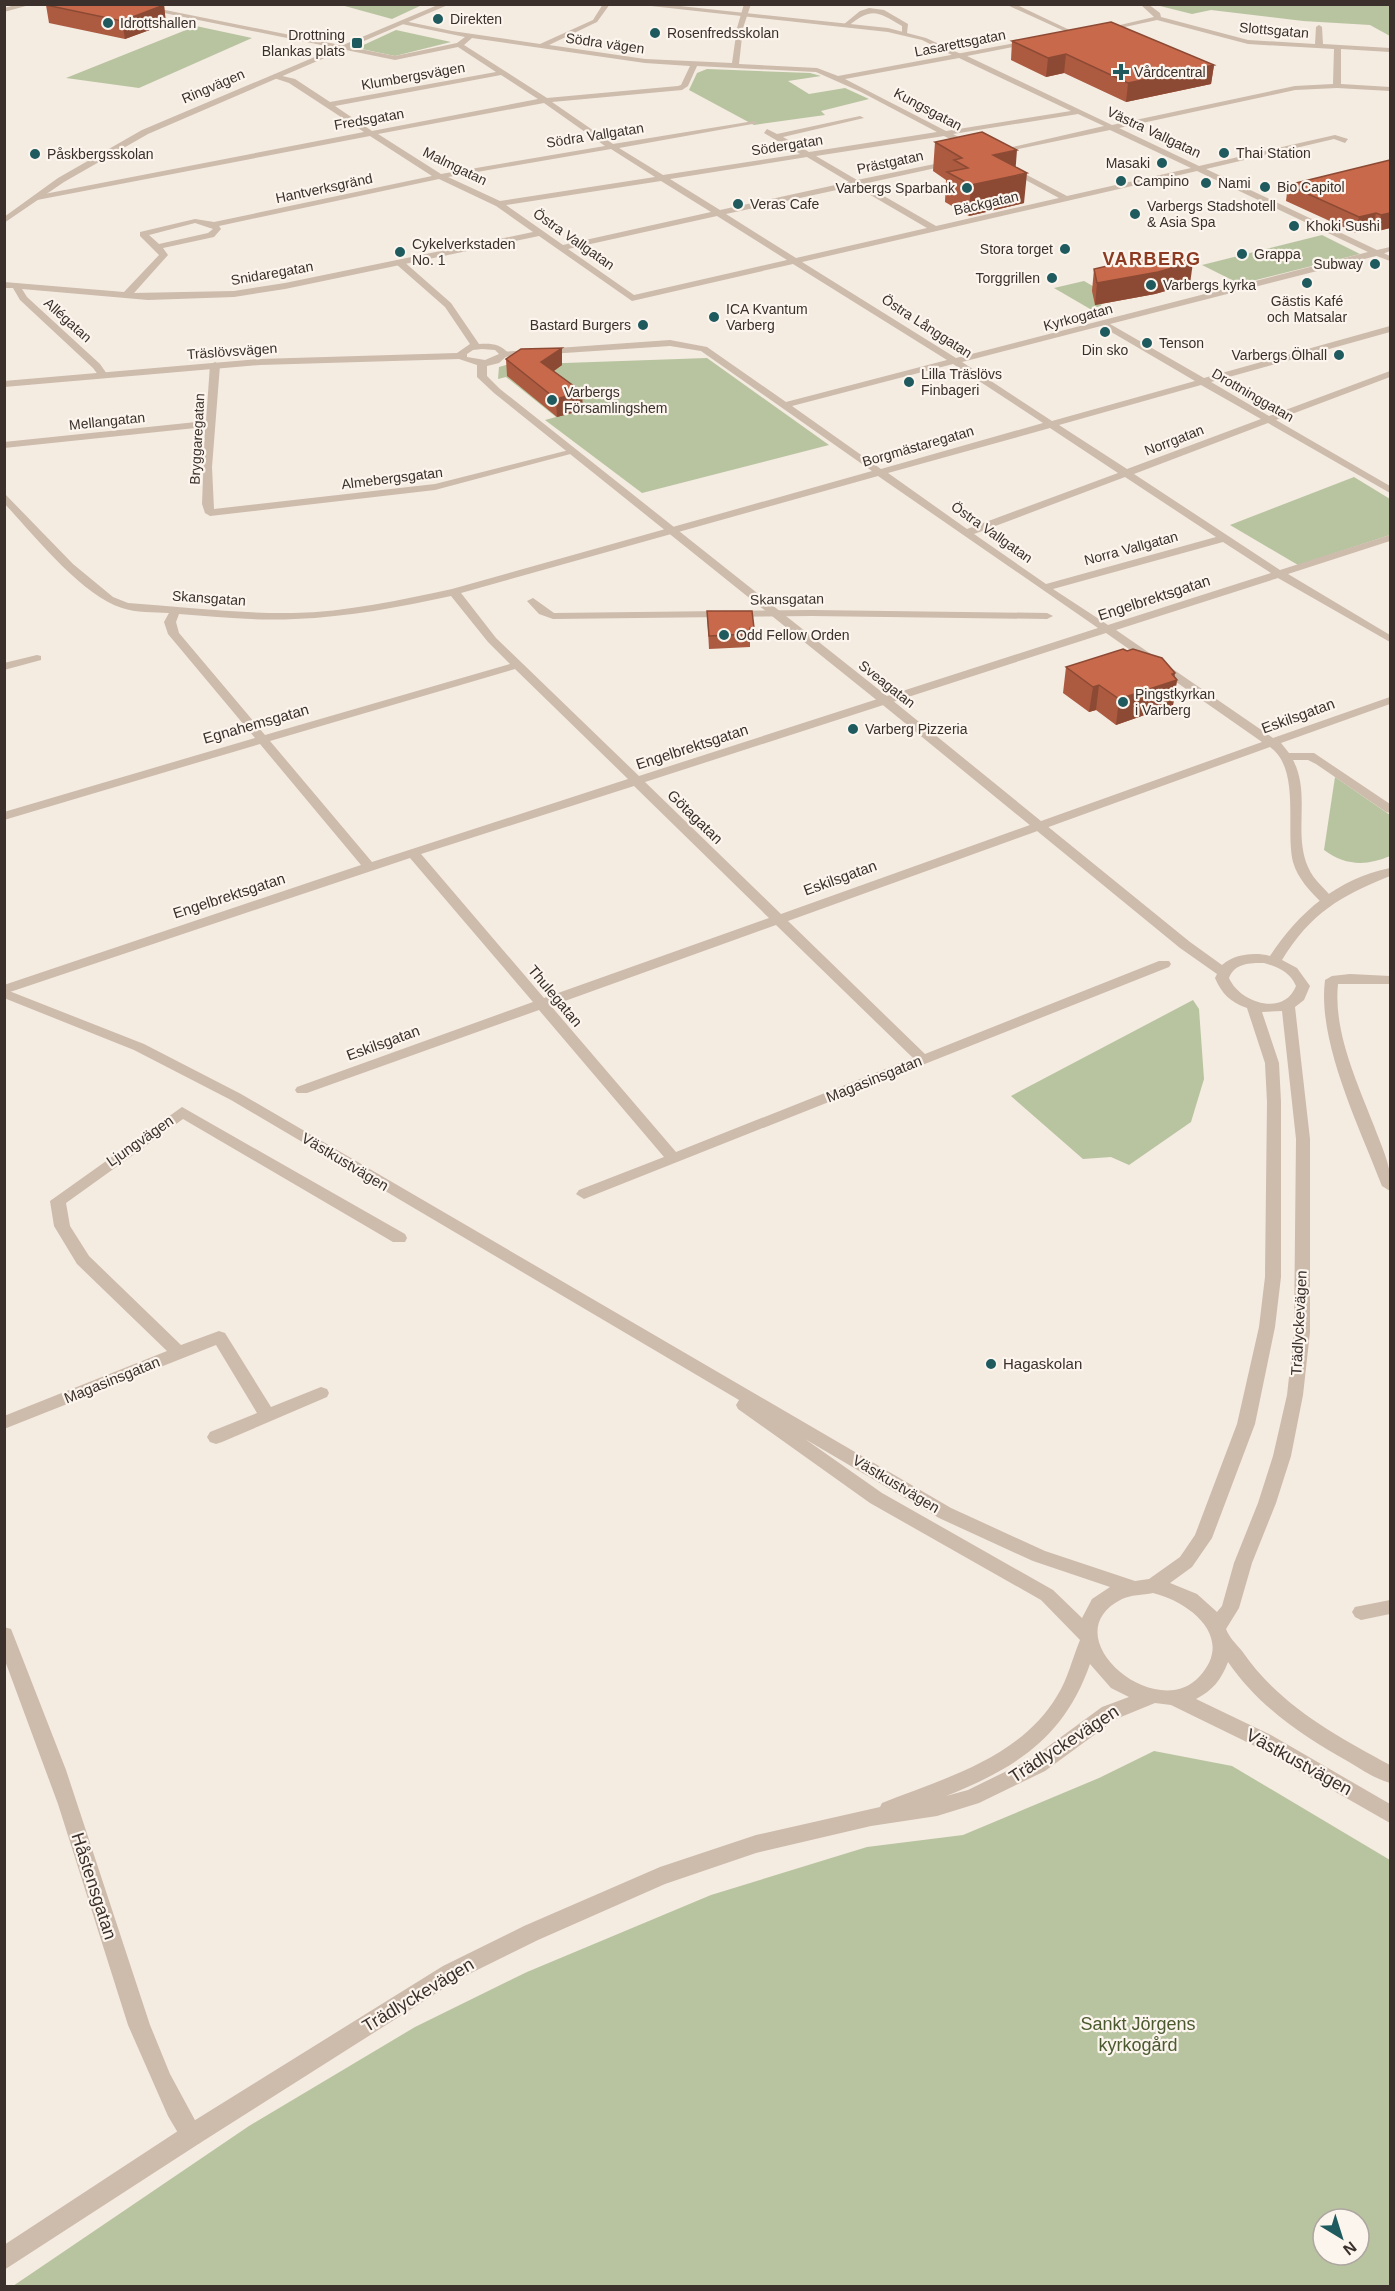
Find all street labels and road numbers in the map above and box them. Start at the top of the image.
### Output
street label: Slottsgatan [1238,19,1310,41]
street label: Lasarettsgatan [913,26,1007,60]
street label: Södra vägen [565,30,645,56]
street label: Klumbergsvägen [360,59,466,93]
street label: Ringvägen [179,66,247,106]
street label: Kungsgatan [891,84,965,134]
street label: Västra Vallgatan [1105,103,1203,161]
street label: Fredsgatan [333,105,405,133]
street label: Södra Vallgatan [545,119,645,151]
street label: Södergatan [750,131,824,159]
street label: Malmgatan [420,144,490,188]
street label: Prästgatan [855,147,925,177]
street label: Hantverksgränd [274,170,374,206]
street label: Bäckgatan [952,188,1020,218]
street label: Östra Vallgatan [530,204,618,273]
street label: Snidaregatan [230,258,314,288]
street label: Östra Långgatan [879,290,976,361]
street label: Allégatan [41,295,95,345]
street label: Kyrkogatan [1042,300,1114,334]
street label: Träslövsvägen [186,340,278,362]
street label: Drottninggatan [1209,365,1297,425]
street label: Bryggaregatan [187,393,207,485]
street label: Mellangatan [68,409,146,433]
street label: Norrgatan [1142,421,1206,459]
street label: Borgmästaregatan [860,422,976,470]
street label: Almebergsgatan [340,464,444,492]
street label: Östra Vallgatan [948,497,1036,566]
street label: Norra Vallgatan [1082,528,1180,568]
street label: Engelbrektsgatan [1096,571,1212,624]
street label: Skansgatan [172,587,246,609]
street label: Skansgatan [750,590,824,608]
street label: Sveagatan [856,657,918,711]
street label: Eskilsgatan [1259,694,1337,737]
street label: Egnahemsgatan [201,700,311,747]
street label: Engelbrektsgatan [634,720,750,773]
street label: Götagatan [664,786,726,847]
street label: Eskilsgatan [801,856,879,899]
street label: Engelbrektsgatan [171,869,287,922]
street label: Thulegatan [525,961,586,1030]
street label: Eskilsgatan [344,1021,422,1064]
street label: Magasinsgatan [823,1052,924,1105]
street label: Ljungvägen [103,1111,176,1170]
street label: Västkustvägen [299,1129,392,1194]
street label: Trädlyckevägen [1287,1270,1310,1376]
street label: Magasinsgatan [61,1353,162,1406]
street label: Västkustvägen [850,1451,943,1516]
street label: Trädlyckevägen [1006,1701,1122,1787]
street label: Västkustvägen [1243,1725,1355,1799]
street label: Håstensgatan [67,1830,121,1942]
street label: Trädlyckevägen [359,1954,477,2036]

